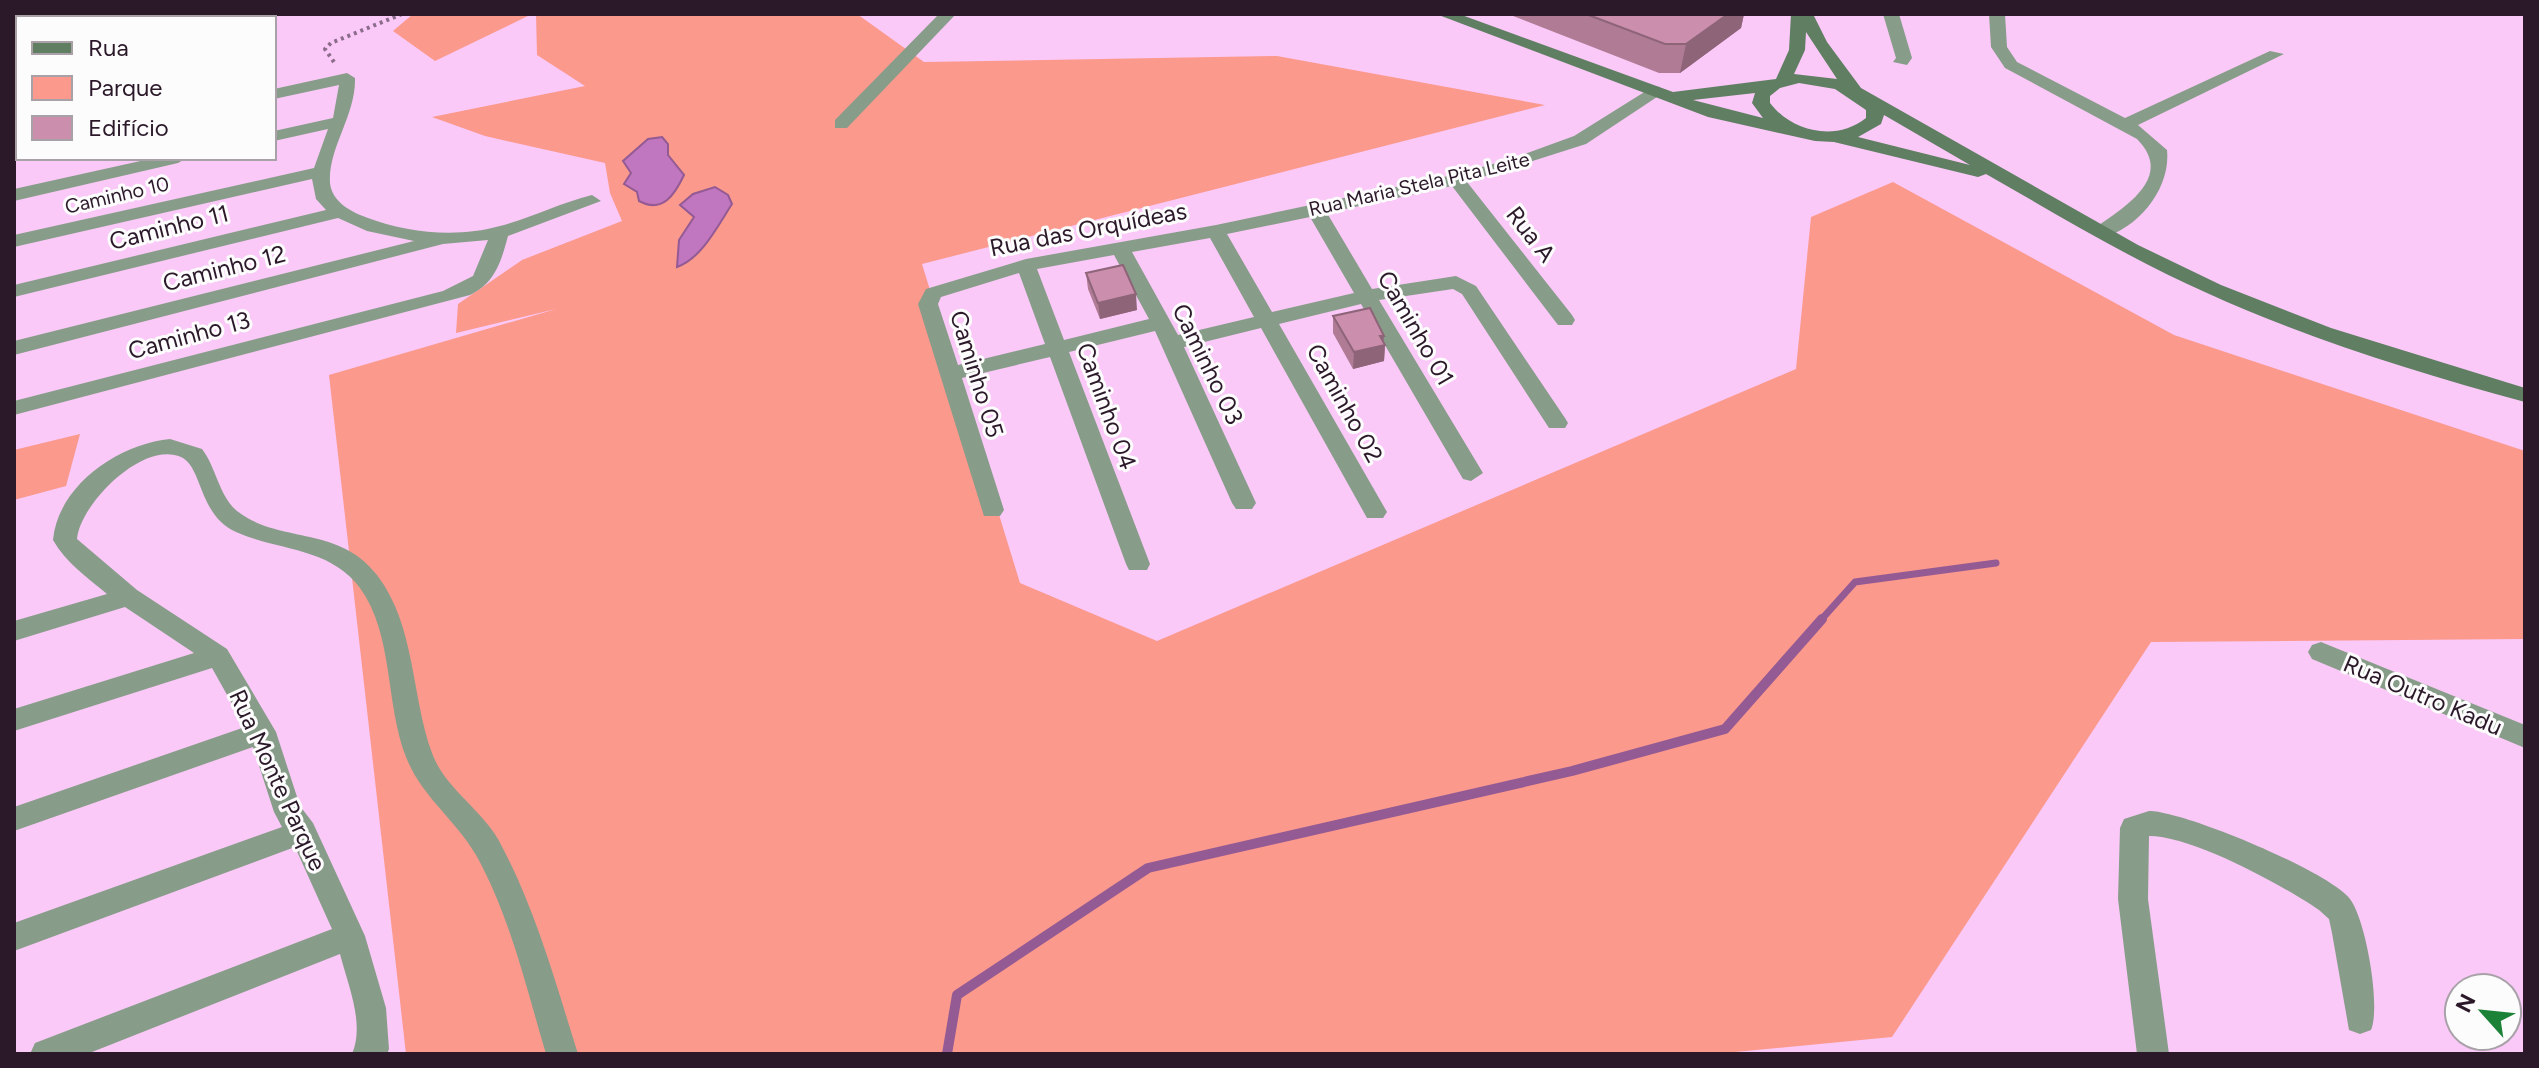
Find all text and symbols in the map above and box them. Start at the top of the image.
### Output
legend [16,16,276,160]
text: Rua [88,33,129,62]
text: Parque [88,73,162,102]
text: Edifício [88,113,169,142]
street label: Rua Maria Stela Pita Leite [1306,147,1532,221]
street label: Caminho 10 [63,171,171,219]
street label: Rua das Orquídeas [987,196,1189,262]
street label: Caminho 11 [106,198,232,256]
street label: Rua A [1500,200,1562,268]
street label: Caminho 12 [160,239,288,297]
street label: Caminho 01 [1372,266,1460,390]
street label: Caminho 03 [1166,299,1250,429]
street label: Caminho 13 [125,305,253,365]
street label: Caminho 05 [944,307,1010,441]
street label: Caminho 04 [1071,339,1143,473]
street label: Caminho 02 [1301,339,1389,467]
street label: Rua Outro Kadu [2339,648,2507,742]
street label: Rua Monte Parque [223,685,333,875]
north arrow [2443,972,2523,1052]
text: N [2450,989,2482,1017]

